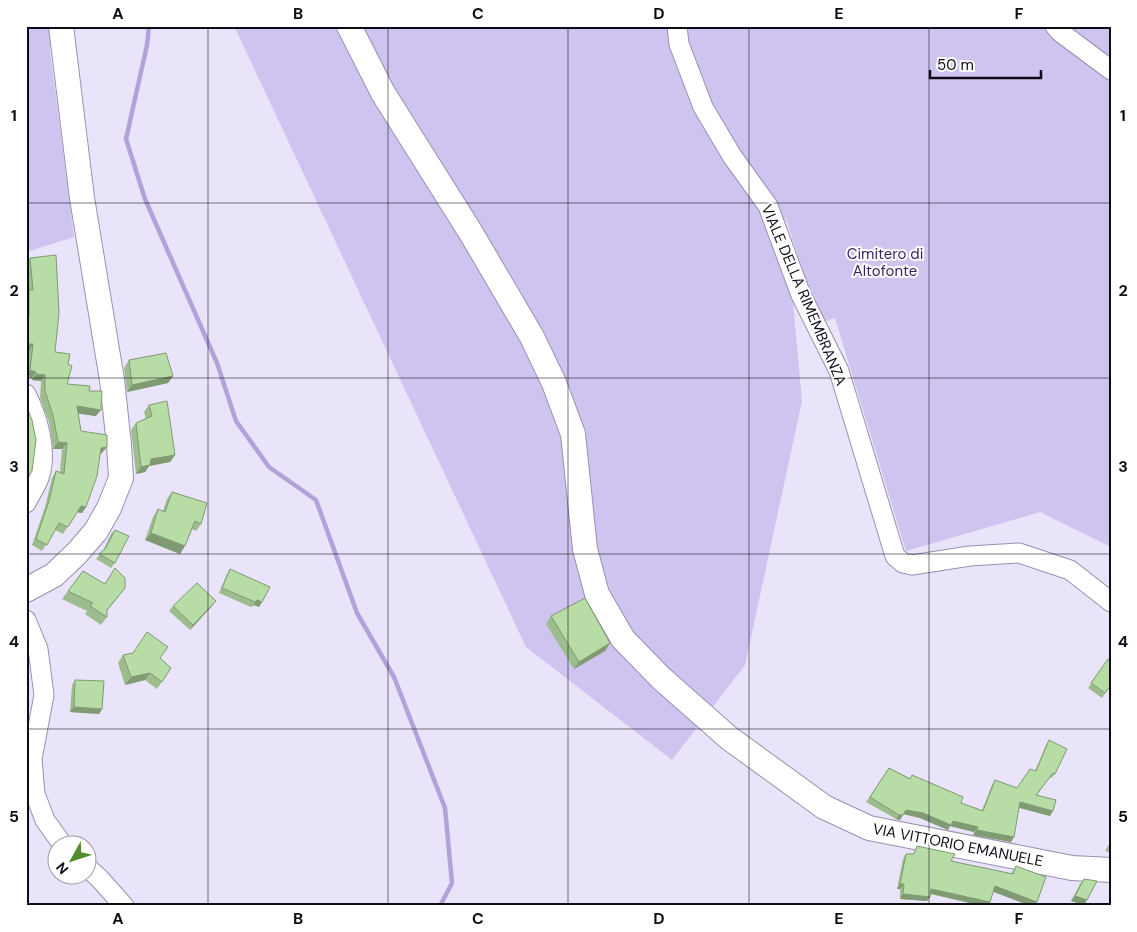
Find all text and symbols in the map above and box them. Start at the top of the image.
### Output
text: A [112,3,124,24]
text: B [293,3,303,24]
text: C [472,3,484,24]
text: D [653,3,665,24]
text: E [834,3,844,24]
text: F [1015,3,1024,24]
scale bar [930,48,1041,80]
text: 50 m [937,55,974,75]
text: 1 [11,105,17,126]
text: 1 [1120,105,1126,126]
street label: VIALE DELLA RIMEMBRANZA [757,201,851,389]
park label: Cimitero di Altofonte [847,244,923,281]
text: 2 [9,280,19,301]
text: 2 [1118,280,1128,301]
text: 3 [9,456,19,477]
text: 3 [1118,456,1128,477]
text: 4 [9,631,19,652]
text: 4 [1118,631,1128,652]
text: 5 [9,806,19,827]
text: 5 [1118,806,1128,827]
street label: VIA VITTORIO EMANUELE [871,819,1045,871]
north arrow [48,834,98,884]
text: N [52,859,72,878]
text: A [112,908,124,929]
text: B [293,908,303,929]
text: C [472,908,484,929]
text: D [653,908,665,929]
text: E [834,908,844,929]
text: F [1015,908,1024,929]

